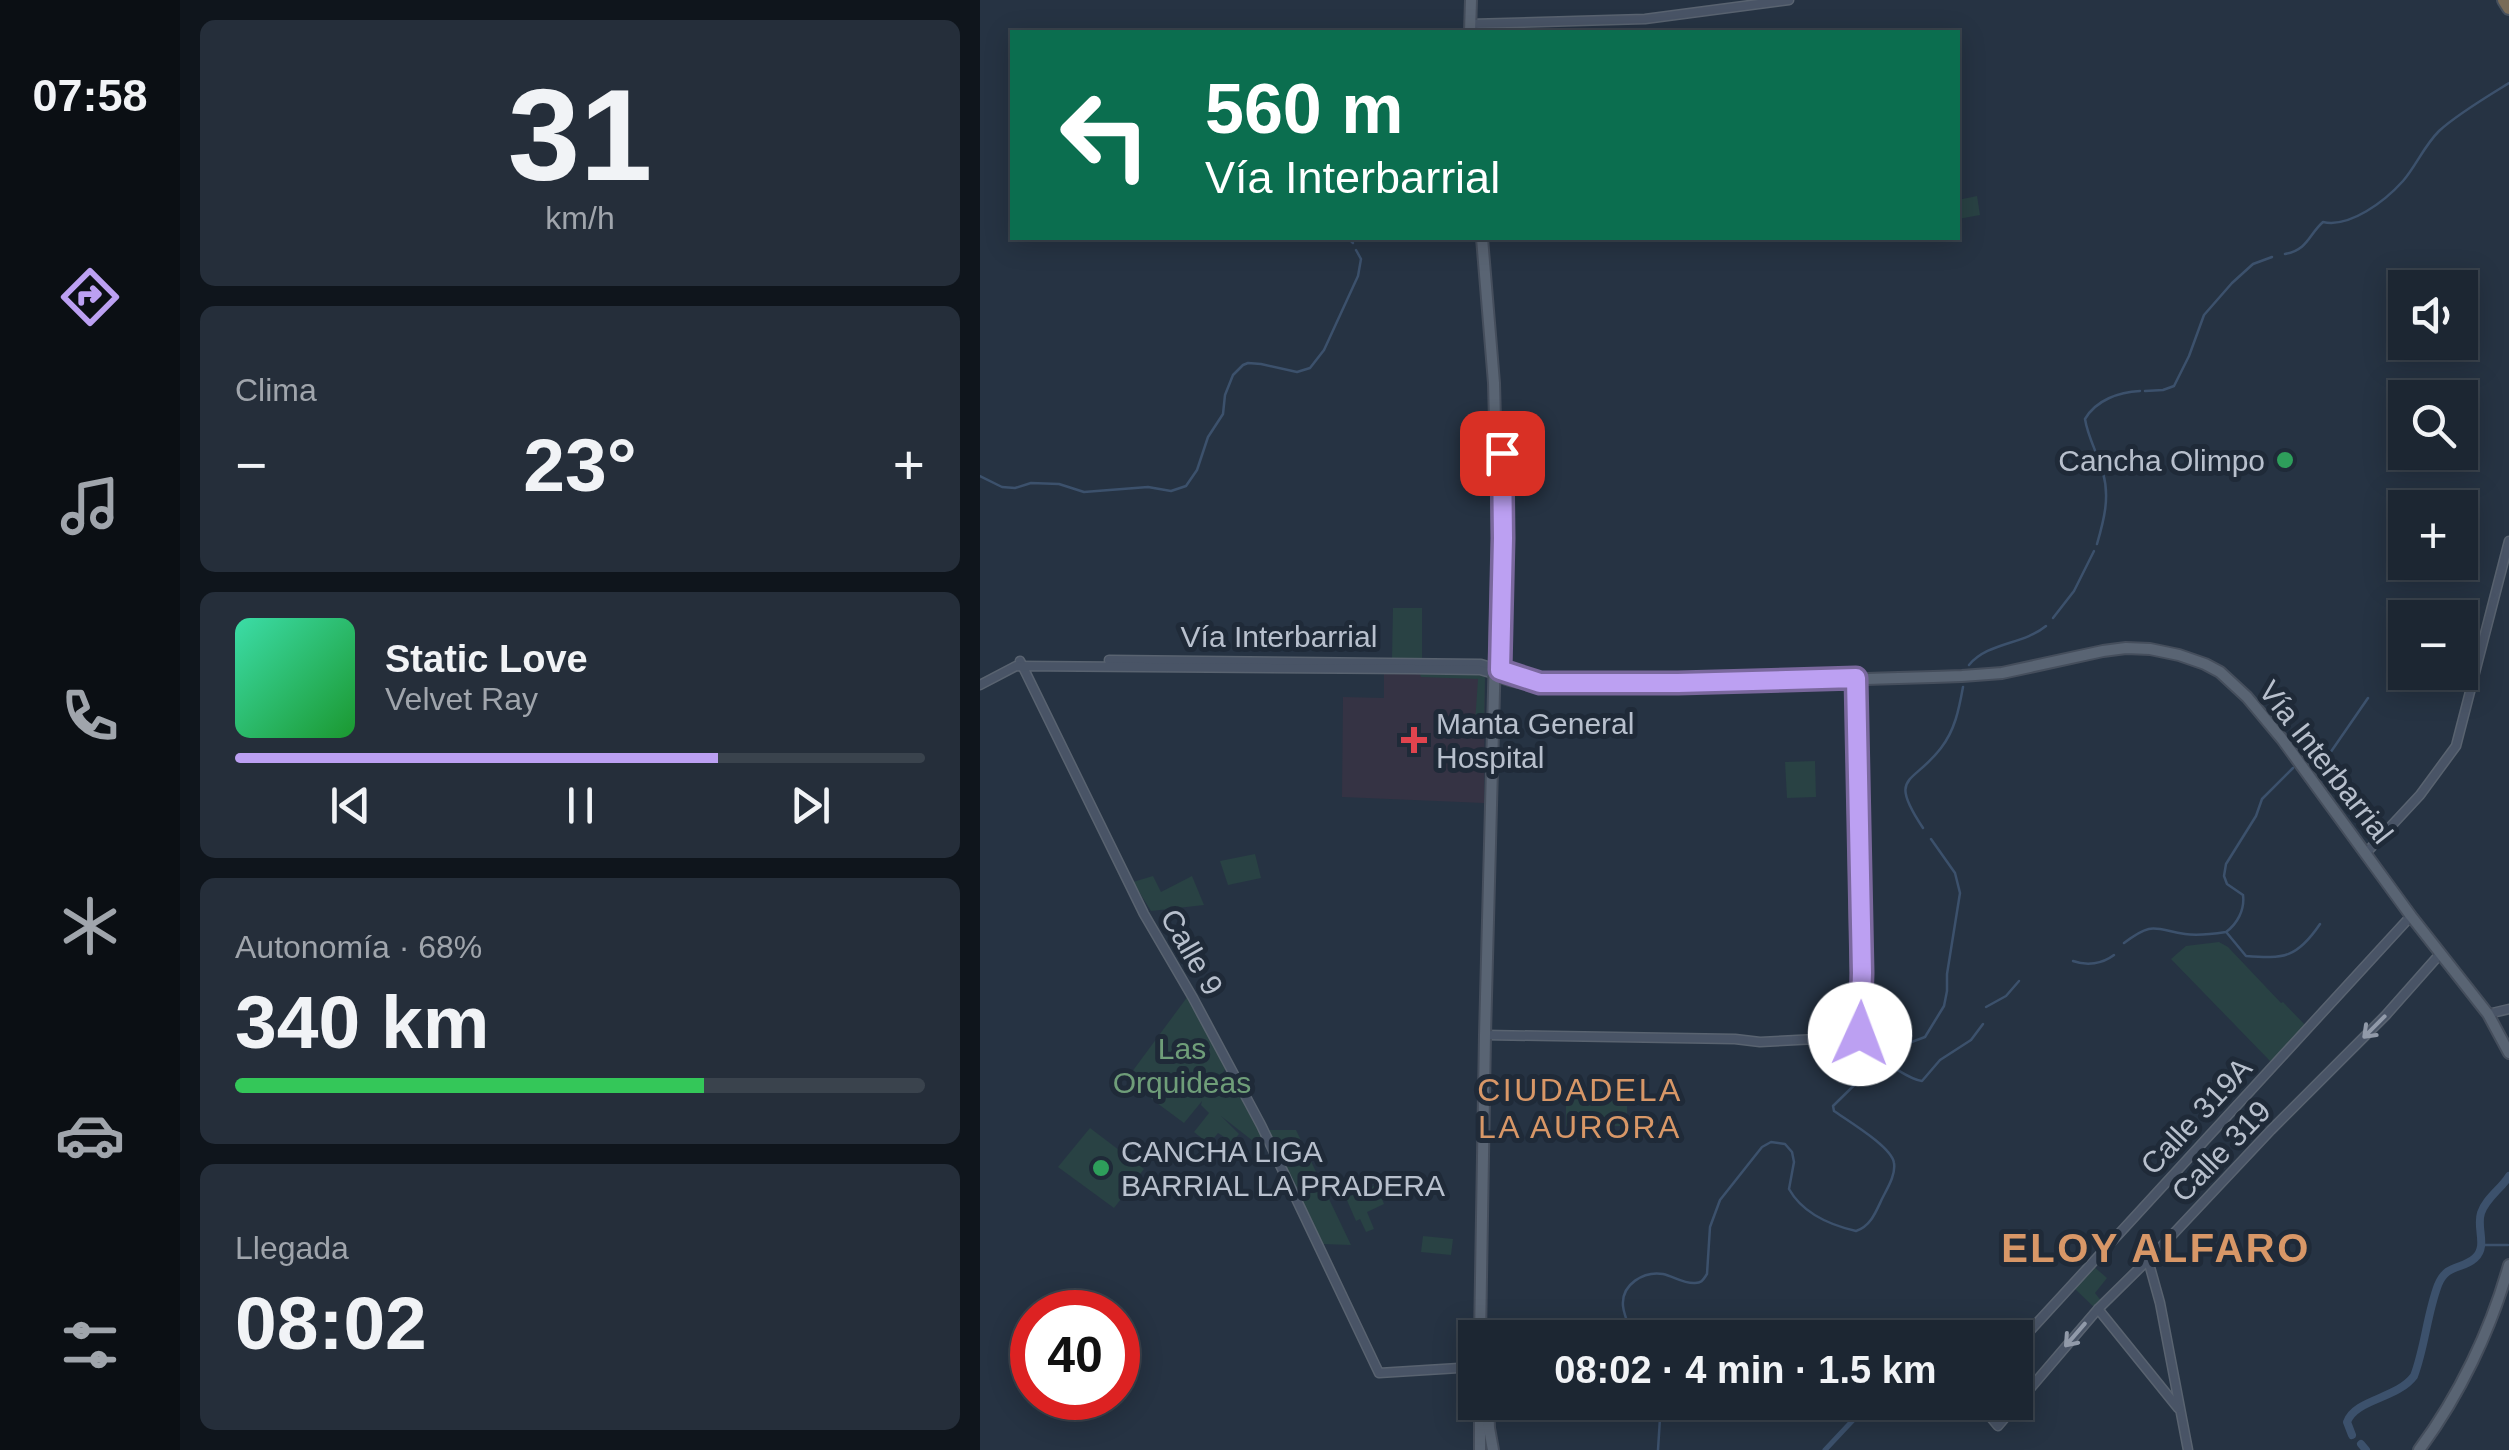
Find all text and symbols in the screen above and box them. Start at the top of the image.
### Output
text: 31 [508,62,652,208]
text: 07:58 [32,70,148,121]
icon: left [1040,70,1170,200]
text: 560 m [1205,70,1403,148]
text: Vía Interbarrial [1205,152,1500,203]
text: km/h [545,200,615,236]
icon: directions [55,262,125,332]
map controls [2388,270,2478,690]
button: sound [2388,270,2478,360]
text: Clima [235,372,317,408]
button: search [2388,380,2478,470]
pin [1460,411,1545,496]
text: 23° [523,423,637,507]
icon: arrive [1475,426,1530,481]
text: − [235,434,267,496]
text: + [893,434,925,496]
place label: Cancha Olimpo [2058,444,2265,477]
marker: Cancha Olimpo [2274,449,2296,471]
icon: music [55,471,125,541]
button: + [2388,490,2478,580]
button: − [2388,600,2478,690]
street label: Vía Interbarrial [1181,620,1377,653]
text: Static Love [385,638,588,680]
street label: Vía Interbarrial [2252,674,2400,850]
icon: phone [55,681,125,751]
text: Velvet Ray [385,681,538,717]
place label: Manta General Hospital [1436,707,1634,774]
marker: Manta General Hospital [1401,727,1427,753]
icon: previous [323,778,378,833]
icon: pause [553,778,608,833]
icon: next [783,778,838,833]
icon: climate [55,891,125,961]
street label: Calle 9 [1154,903,1230,1001]
text: Autonomía · 68% [235,929,482,965]
text: 340 km [235,980,489,1064]
position arrow [1808,982,1912,1086]
one-way arrow [2363,1014,2387,1038]
park label: Las Orquideas [1113,1032,1251,1099]
street label: Calle 319A [2133,1050,2259,1182]
district label: CIUDADELA LA AURORA [1477,1072,1683,1145]
street label: Calle 319 [2164,1093,2278,1209]
icon: car [55,1100,125,1170]
place label: CANCHA LIGA BARRIAL LA PRADERA [1121,1135,1445,1202]
marker: CANCHA LIGA BARRIAL LA PRADERA [1090,1157,1112,1179]
district label: ELOY ALFARO [2001,1226,2311,1270]
text: Llegada [235,1230,349,1266]
text: 08:02 [235,1281,427,1365]
speed limit sign: 40 [1010,1290,1140,1420]
icon: filters [55,1310,125,1380]
one-way arrow [2064,1322,2087,1347]
text: 08:02 · 4 min · 1.5 km [1554,1349,1937,1391]

